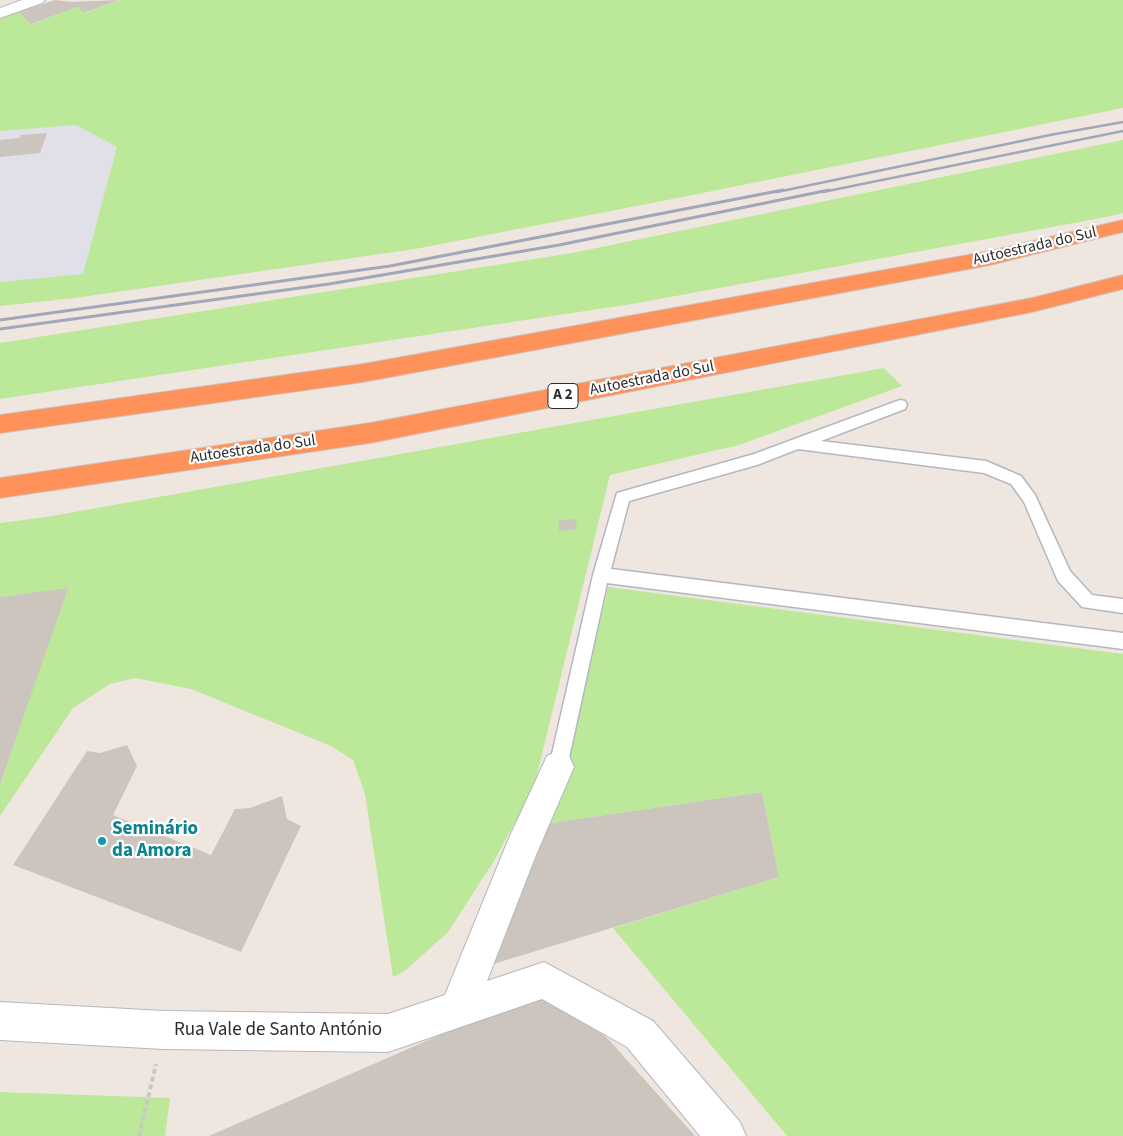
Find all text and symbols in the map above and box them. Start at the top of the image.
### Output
street label: Autoestrada do Sul [971,223,1099,271]
street label: Autoestrada do Sul [588,358,716,400]
road number: A 2 [548,384,578,408]
street label: Autoestrada do Sul [189,432,317,468]
place label: Seminário da Amora [112,819,198,863]
marker: Seminário da Amora [96,835,108,847]
street label: Rua Vale de Santo António [174,1020,382,1042]

